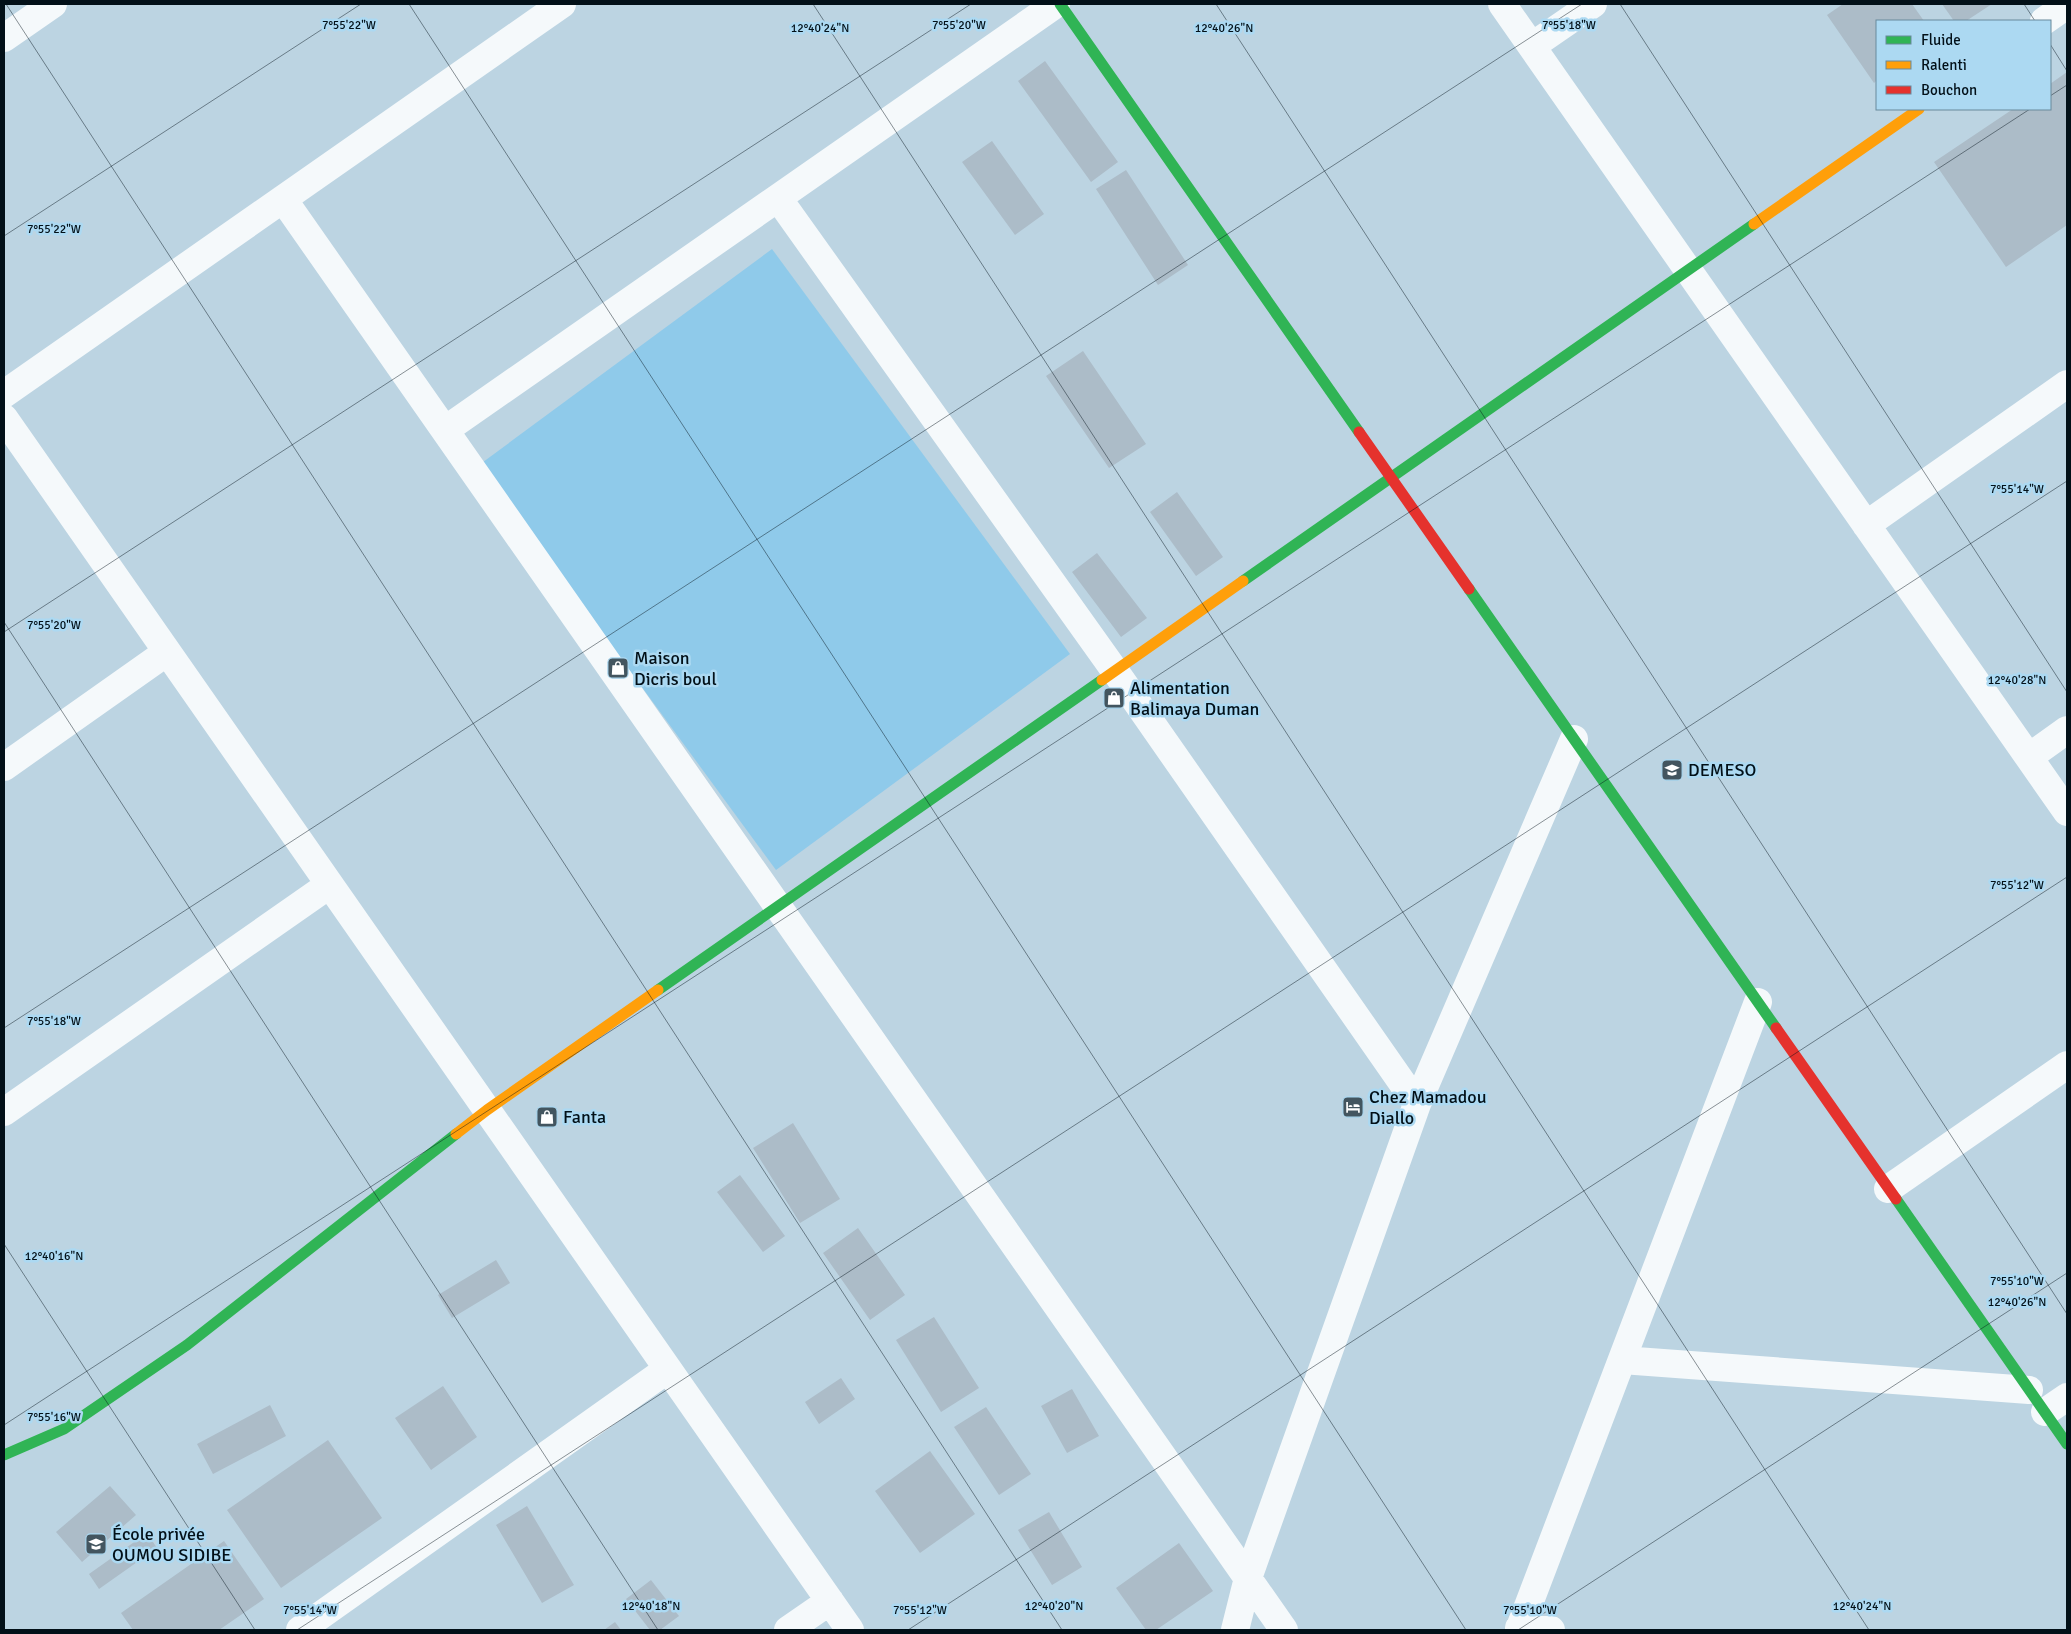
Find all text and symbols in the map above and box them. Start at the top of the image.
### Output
text: 7°55'22"W [322,18,376,33]
text: 7°55'20"W [932,18,986,33]
text: 7°55'18"W [1542,18,1596,33]
legend [1876,20,2051,110]
text: 12°40'24"N [791,21,849,36]
text: 12°40'26"N [1195,21,1253,36]
text: Fluide [1921,31,1961,49]
text: Ralenti [1921,56,1967,74]
text: Bouchon [1921,81,1977,99]
text: 7°55'22"W [27,222,81,237]
text: 7°55'14"W [1990,482,2044,497]
text: 7°55'20"W [27,618,81,633]
place label: Maison Dicris boul [634,647,717,690]
shop icon: Maison Dicris boul [606,656,630,680]
text: 12°40'28"N [1988,673,2046,688]
place label: Alimentation Balimaya Duman [1130,677,1259,720]
shop icon: Alimentation Balimaya Duman [1102,686,1126,710]
school or university icon: DEMESO [1660,758,1684,782]
place label: DEMESO [1688,759,1756,781]
text: 7°55'12"W [1990,878,2044,893]
text: 7°55'18"W [27,1014,81,1029]
place label: Chez Mamadou Diallo [1369,1086,1486,1129]
hotel icon: Chez Mamadou Diallo [1341,1095,1365,1119]
shop icon: Fanta [535,1105,559,1129]
place label: Fanta [563,1106,606,1128]
text: 12°40'16"N [25,1249,83,1264]
text: 7°55'10"W [1990,1274,2044,1289]
text: 12°40'26"N [1988,1295,2046,1310]
text: 7°55'16"W [27,1410,81,1425]
place label: École privée OUMOU SIDIBE [112,1523,232,1566]
school or university icon: École privée OUMOU SIDIBE [84,1532,108,1556]
text: 12°40'18"N [622,1599,680,1614]
text: 12°40'20"N [1025,1599,1083,1614]
text: 12°40'24"N [1833,1599,1891,1614]
text: 7°55'14"W [283,1603,337,1618]
text: 7°55'12"W [893,1603,947,1618]
text: 7°55'10"W [1503,1603,1557,1618]

